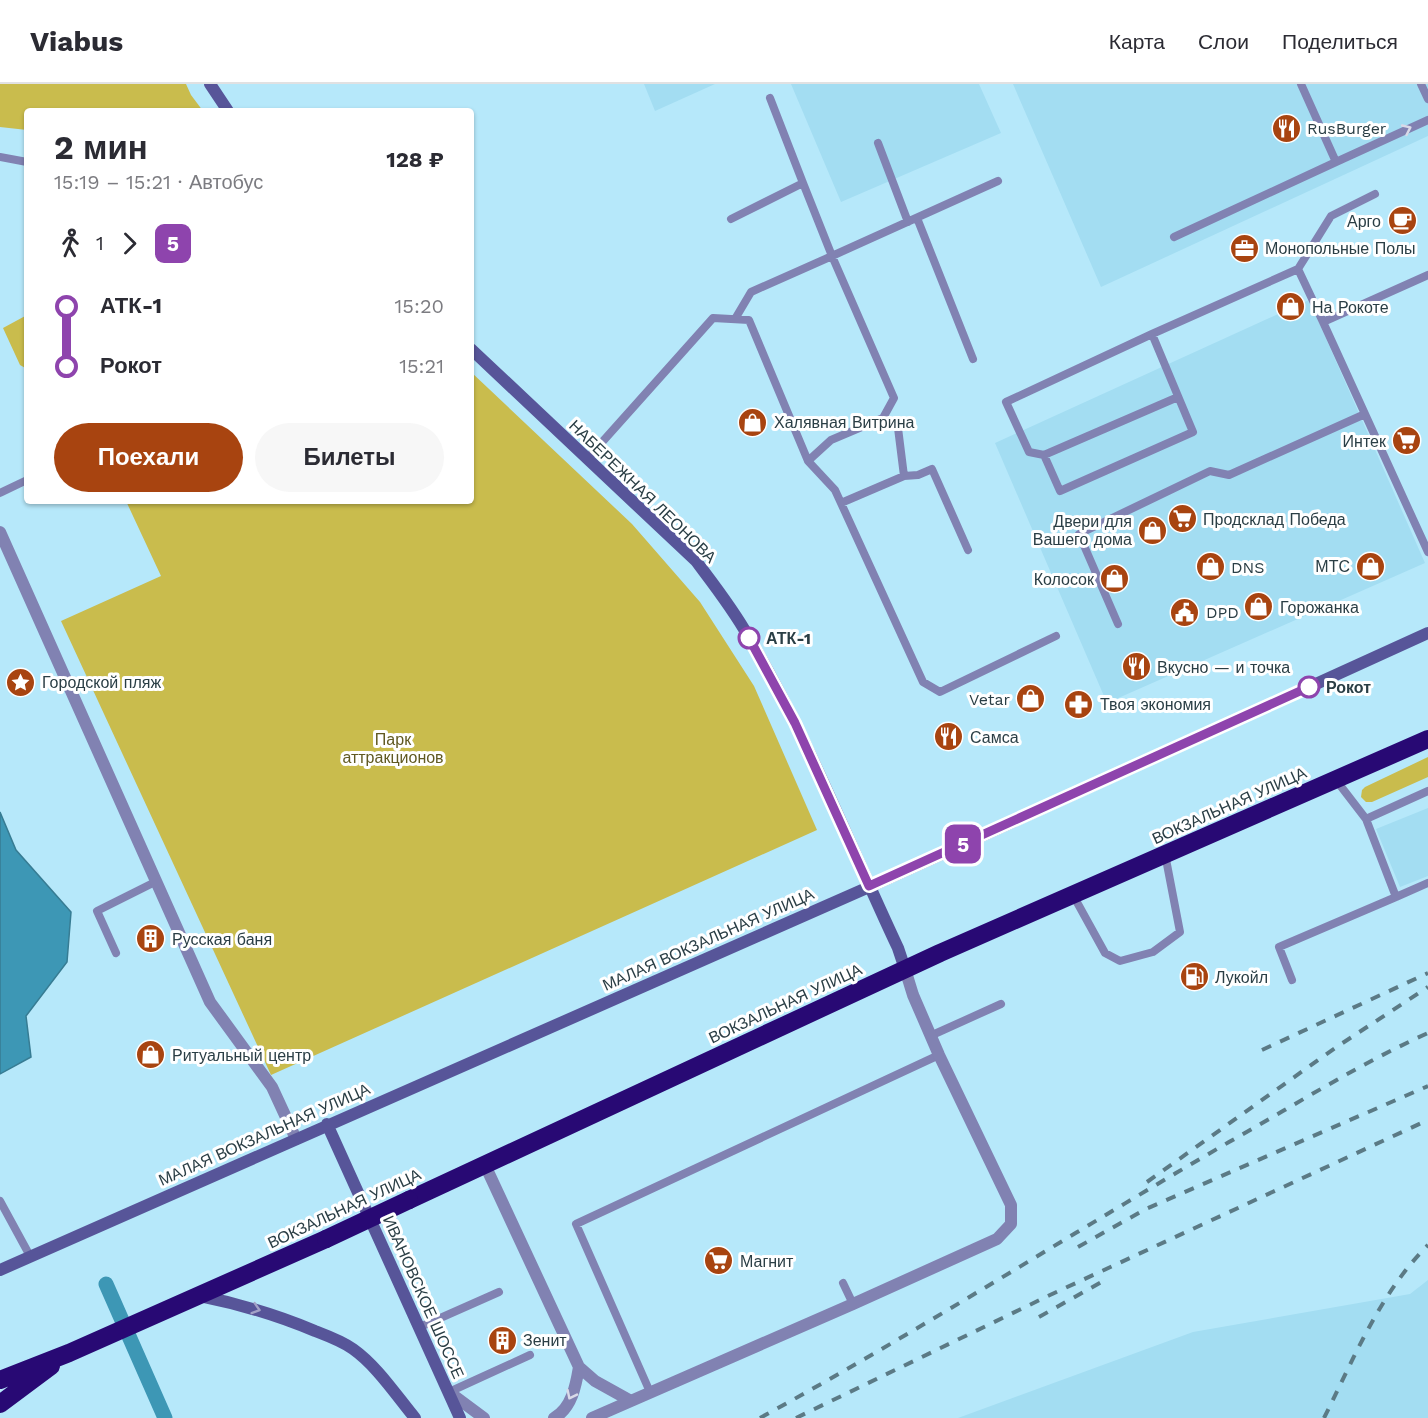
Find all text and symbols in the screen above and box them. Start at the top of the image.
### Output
text: Viabus [30,25,123,58]
text: Карта [1109,29,1165,54]
text: Слои [1198,29,1249,54]
text: Поделиться [1282,29,1398,54]
restaurant icon: RusBurger [1270,112,1302,144]
place label: RusBurger [1307,119,1387,138]
one-way arrow [1400,125,1411,137]
text: 2 мин [54,128,148,167]
text: 128 ₽ [386,147,444,172]
text: 15:19 – 15:21 · Автобус [54,170,263,194]
cafe icon: Арго [1386,205,1418,237]
place label: Арго [1347,212,1381,231]
icon: walk [54,227,87,260]
icon: forward [113,227,146,260]
text: 1 [96,231,104,255]
text: 5 [167,231,179,256]
office icon: Монопольные Полы [1228,232,1260,264]
place label: Монопольные Полы [1265,239,1416,258]
shop icon: На Рокоте [1275,291,1307,323]
text: АТК-1 [100,293,162,318]
text: 15:20 [395,294,444,318]
place label: На Рокоте [1312,298,1389,317]
text: Рокот [100,353,162,378]
text: 15:21 [399,354,444,378]
shop icon: Халявная Витрина [737,406,769,438]
place label: Халявная Витрина [774,413,915,432]
street label: НАБЕРЕЖНАЯ ЛЕОНОВА [565,416,720,567]
button: Поехали [54,423,243,492]
button: Билеты [255,423,444,492]
supermarket icon: Интек [1391,425,1423,457]
place label: Интек [1343,432,1387,451]
supermarket icon: Продсклад Победа [1166,503,1198,535]
place label: Продсклад Победа [1203,510,1346,529]
place label: Двери для Вашего дома [1033,512,1132,549]
shop icon: Двери для Вашего дома [1137,514,1169,546]
shop icon: МТС [1355,550,1387,582]
shop icon: DNS [1194,551,1226,583]
place label: МТС [1315,557,1350,576]
place label: DNS [1231,558,1265,577]
shop icon: Колосок [1099,563,1131,595]
place label: Колосок [1034,570,1095,589]
shop icon: Горожанка [1243,591,1275,623]
public building icon: DPD [1169,596,1201,628]
place label: Горожанка [1280,598,1359,617]
place label: DPD [1206,603,1239,622]
marker: АТК-1 [738,627,760,649]
place label: АТК-1 [766,629,811,648]
restaurant icon: Вкусно — и точка [1120,651,1152,683]
place label: Вкусно — и точка [1157,658,1290,677]
place icon: Городской пляж [5,666,37,698]
place label: Городской пляж [42,673,161,692]
marker: Рокот [1298,676,1320,698]
place label: Рокот [1326,678,1371,697]
shop icon: Vetar [1015,683,1047,715]
pharmacy icon: Твоя экономия [1063,688,1095,720]
place label: Vetar [969,690,1010,709]
place label: Твоя экономия [1100,695,1211,714]
restaurant icon: Самса [933,721,965,753]
place label: Самса [970,728,1019,747]
park label: Парк аттракционов [342,730,444,767]
street label: ВОКЗАЛЬНАЯ УЛИЦА [1149,763,1310,848]
line badge: 5 [944,824,982,864]
text: 5 [957,832,969,857]
street label: МАЛАЯ ВОКЗАЛЬНАЯ УЛИЦА [600,884,817,995]
building icon: Русская баня [135,923,167,955]
place label: Русская баня [172,930,272,949]
street label: ВОКЗАЛЬНАЯ УЛИЦА [706,959,865,1047]
fuel station icon: Лукойл [1178,961,1210,993]
place label: Лукойл [1215,968,1268,987]
shop icon: Ритуальный центр [135,1039,167,1071]
place label: Ритуальный центр [172,1046,311,1065]
street label: МАЛАЯ ВОКЗАЛЬНАЯ УЛИЦА [156,1079,373,1190]
street label: ВОКЗАЛЬНАЯ УЛИЦА [265,1164,424,1252]
street label: ИВАНОВСКОЕ ШОССЕ [379,1213,468,1382]
supermarket icon: Магнит [703,1245,735,1277]
place label: Магнит [740,1252,794,1271]
one-way arrow [250,1302,261,1314]
building icon: Зенит [486,1324,518,1356]
place label: Зенит [523,1331,567,1350]
one-way arrow [567,1389,579,1400]

